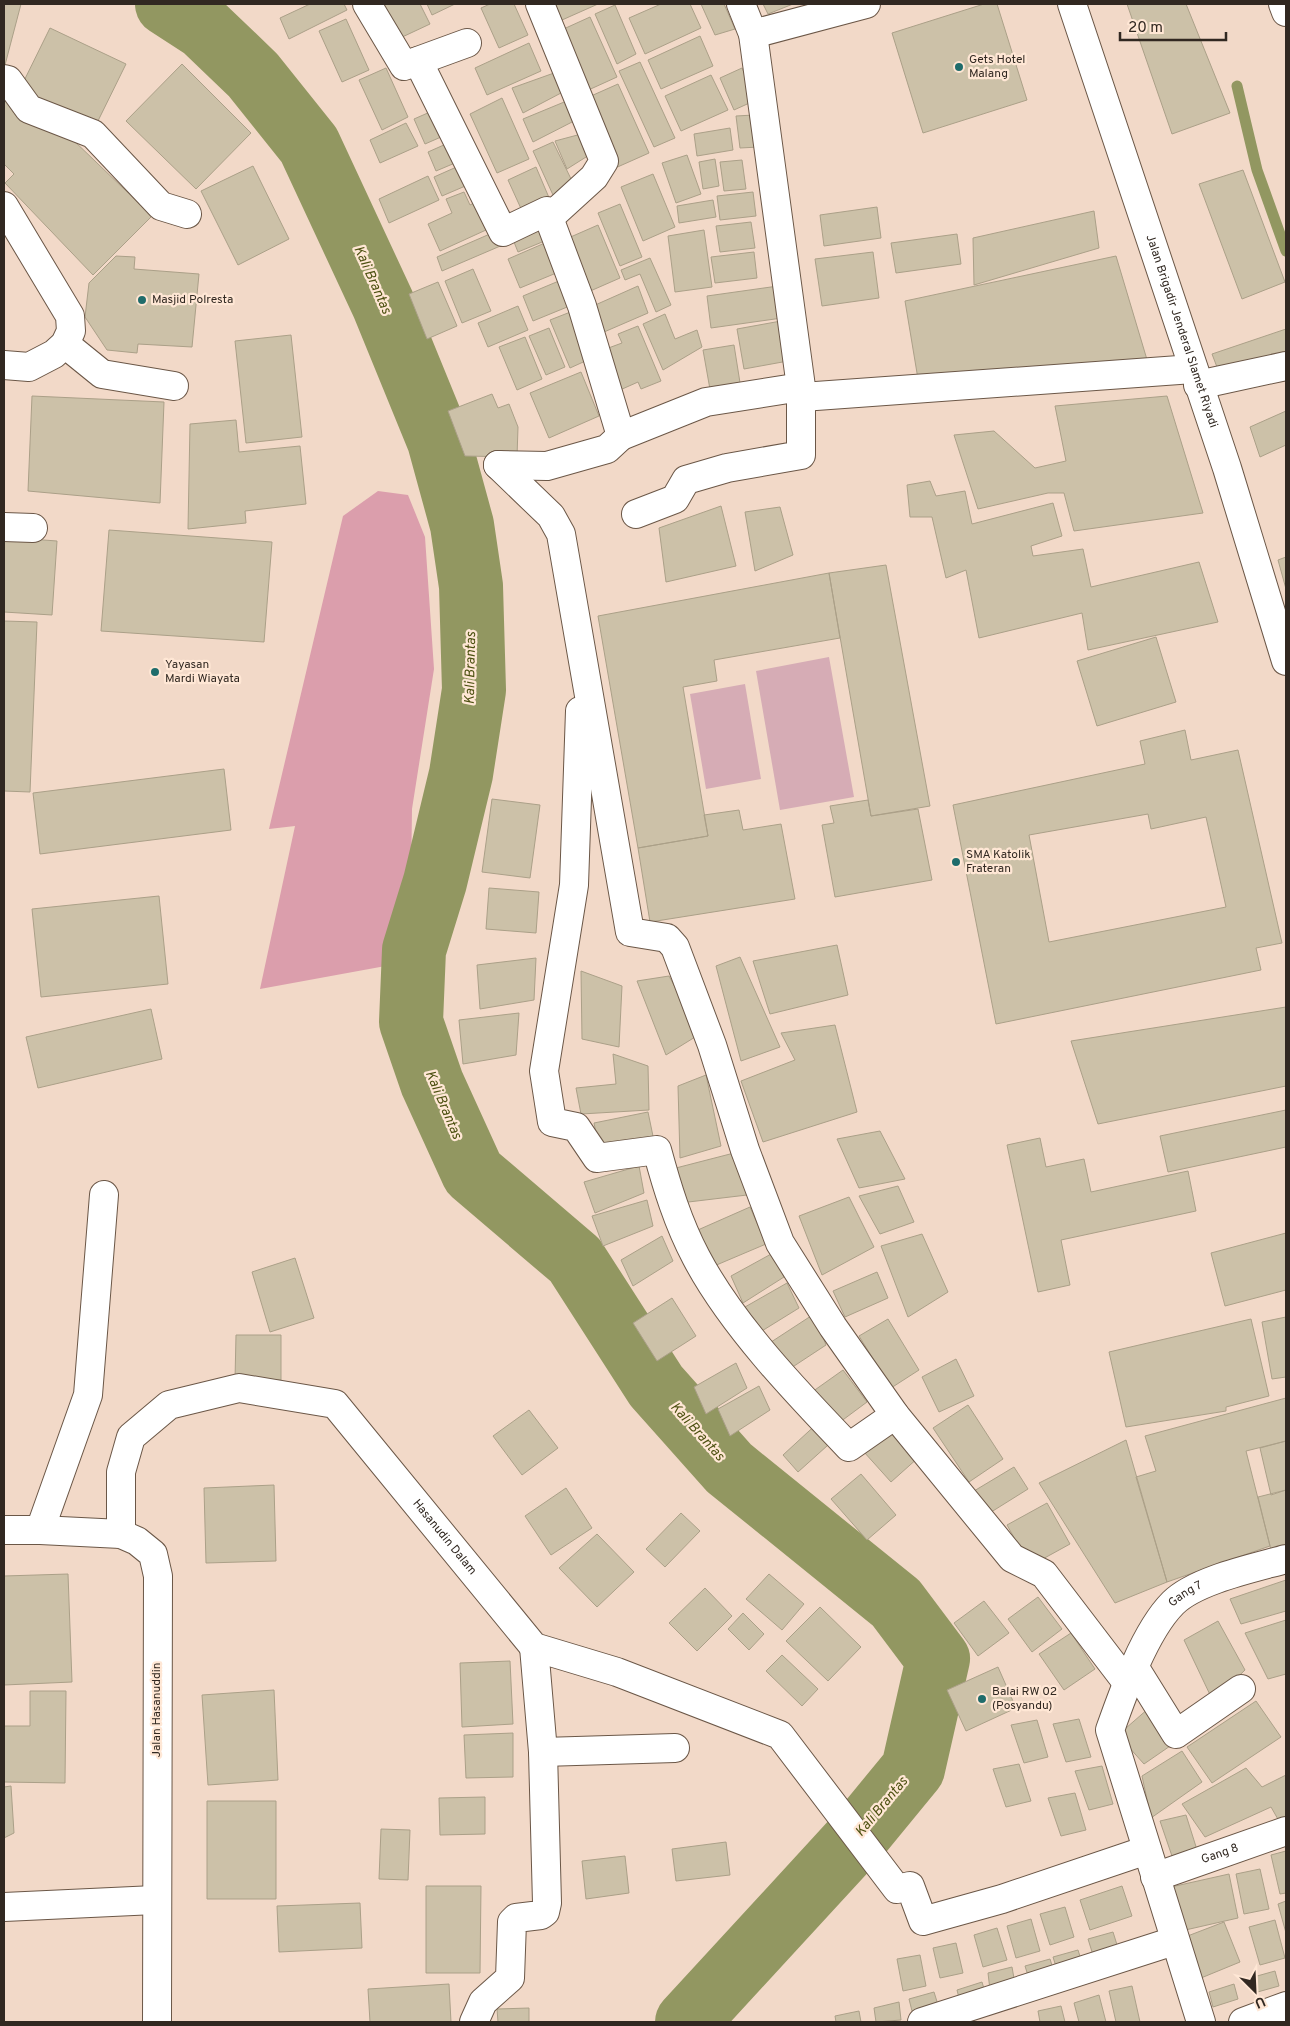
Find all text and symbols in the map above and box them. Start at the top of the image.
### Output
scale bar [1120,10,1226,42]
text: 20 m [1128,19,1163,38]
place label: Gets Hotel Malang [969,52,1026,82]
marker: Gets Hotel Malang [953,61,965,73]
street label: Jalan Brigadir Jenderal Slamet Riyadi [1142,233,1221,430]
water label: Kali Brantas [349,243,395,317]
place label: Masjid Polresta [152,292,233,308]
marker: Masjid Polresta [136,294,148,306]
water label: Kali Brantas [462,631,480,705]
place label: Yayasan Mardi Wiayata [165,657,240,687]
marker: Yayasan Mardi Wiayata [149,666,161,678]
place label: SMA Katolik Frateran [966,847,1031,877]
marker: SMA Katolik Frateran [950,856,962,868]
water label: Kali Brantas [421,1068,465,1142]
water label: Kali Brantas [666,1399,728,1465]
street label: Hasanudin Dalam [409,1496,480,1579]
street label: Gang 7 [1165,1578,1205,1611]
street label: Jalan Hasanuddin [149,1662,165,1758]
place label: Balai RW 02 (Posyandu) [992,1684,1057,1714]
marker: Balai RW 02 (Posyandu) [976,1693,988,1705]
water label: Kali Brantas [852,1773,912,1840]
street label: Gang 8 [1199,1840,1241,1868]
north arrow [1230,1966,1280,2016]
text: U [1252,1992,1268,2011]

